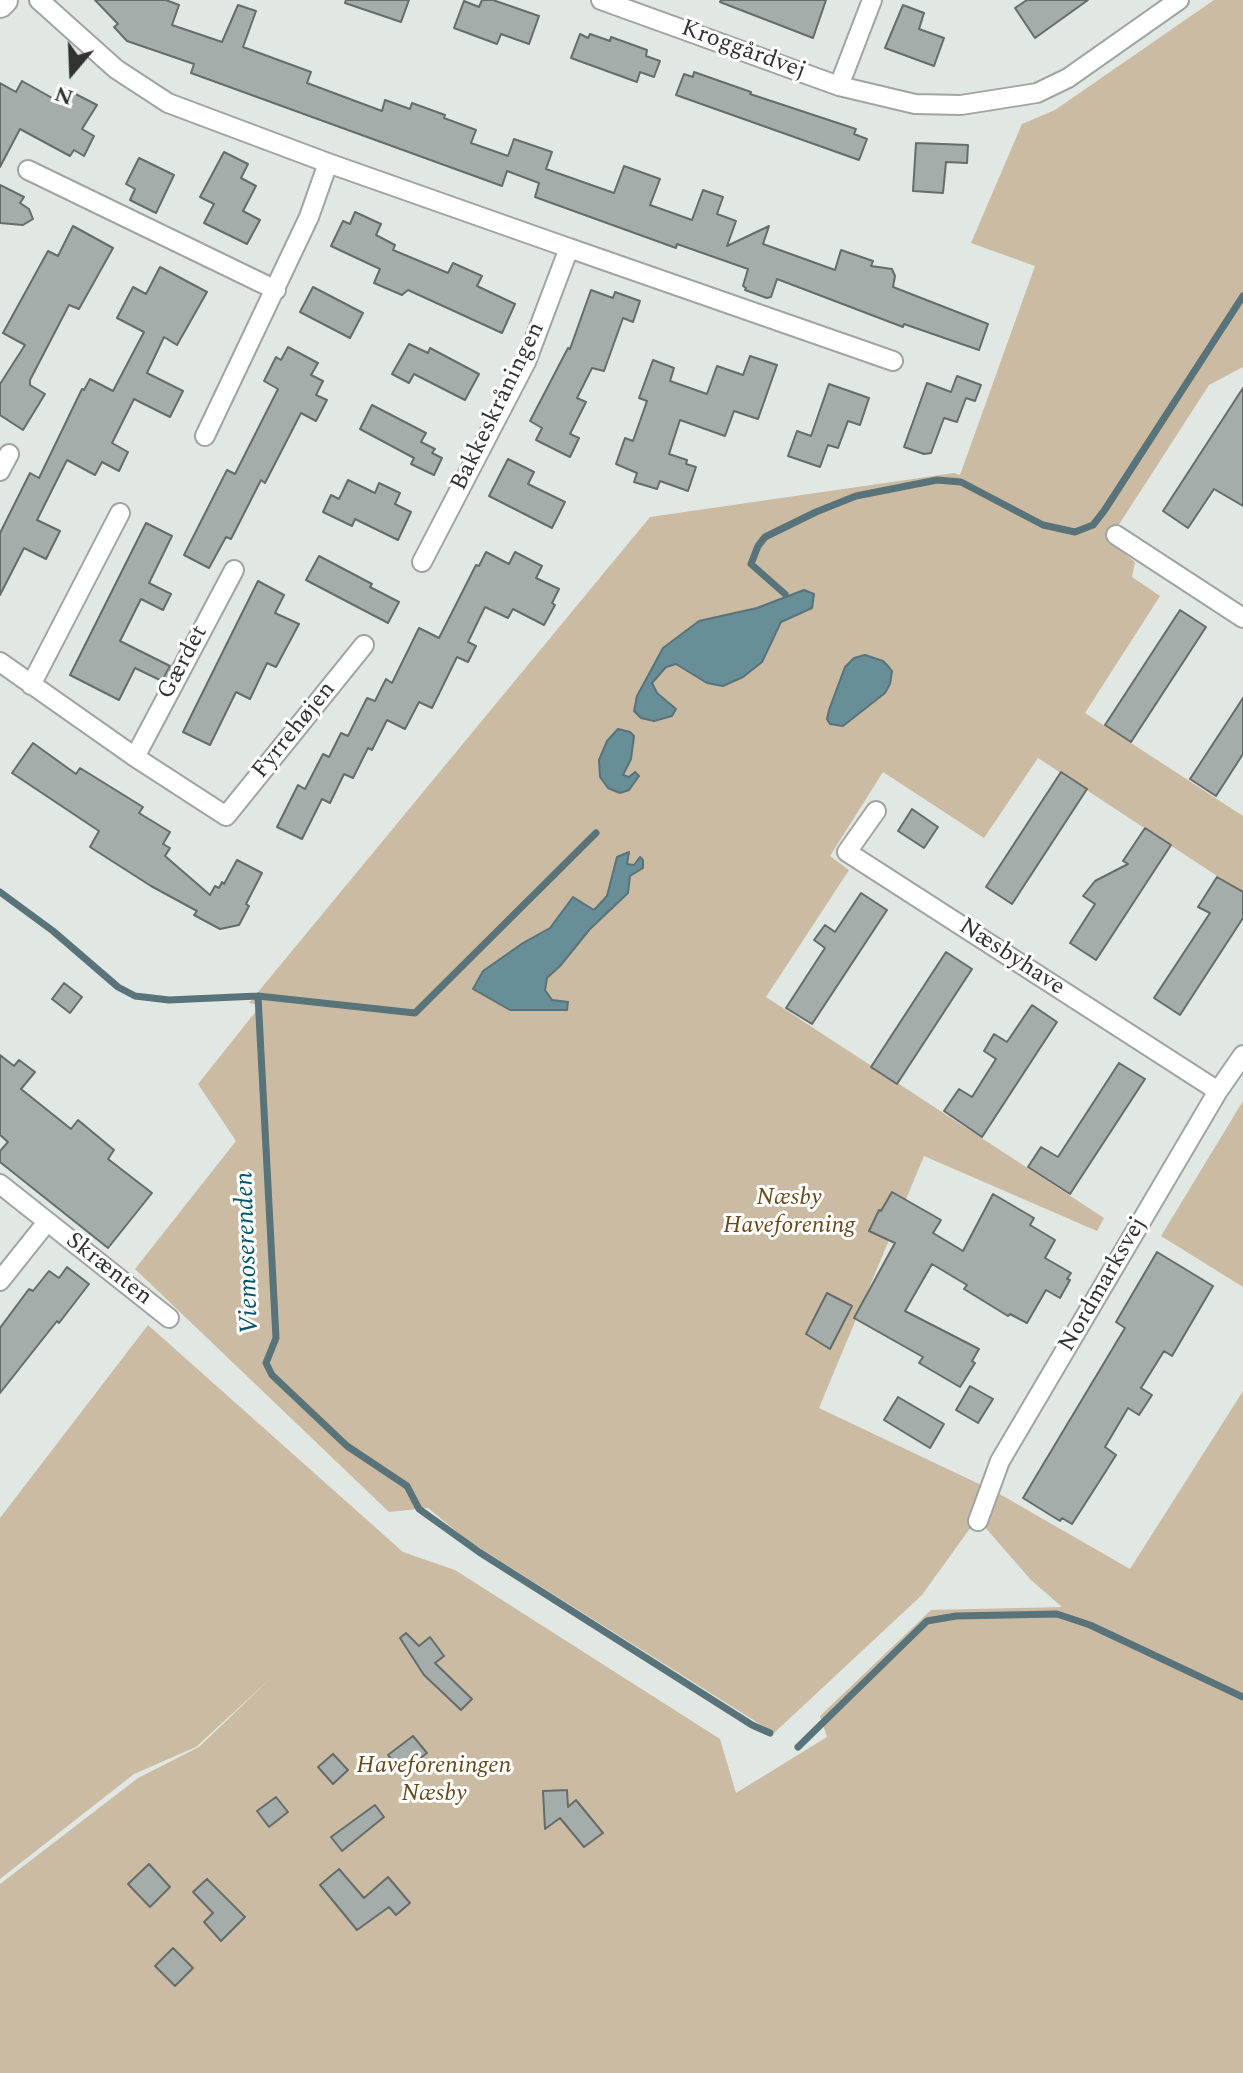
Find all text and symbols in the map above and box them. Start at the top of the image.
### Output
street label: Kroggårdvej [677,15,809,87]
north arrow [32,32,112,112]
text: N [50,77,78,114]
street label: Bakkeskråningen [446,318,552,496]
street label: Gærdet [153,621,215,705]
street label: Fyrrehøjen [247,677,343,785]
street label: Næsbyhave [953,913,1069,1003]
water label: Viemoserenden [231,1171,267,1335]
park label: Næsby Haveforening [723,1185,855,1241]
street label: Nordmarksvej [1054,1212,1154,1358]
street label: Skrænten [59,1227,157,1313]
park label: Haveforeningen Næsby [357,1753,511,1809]

